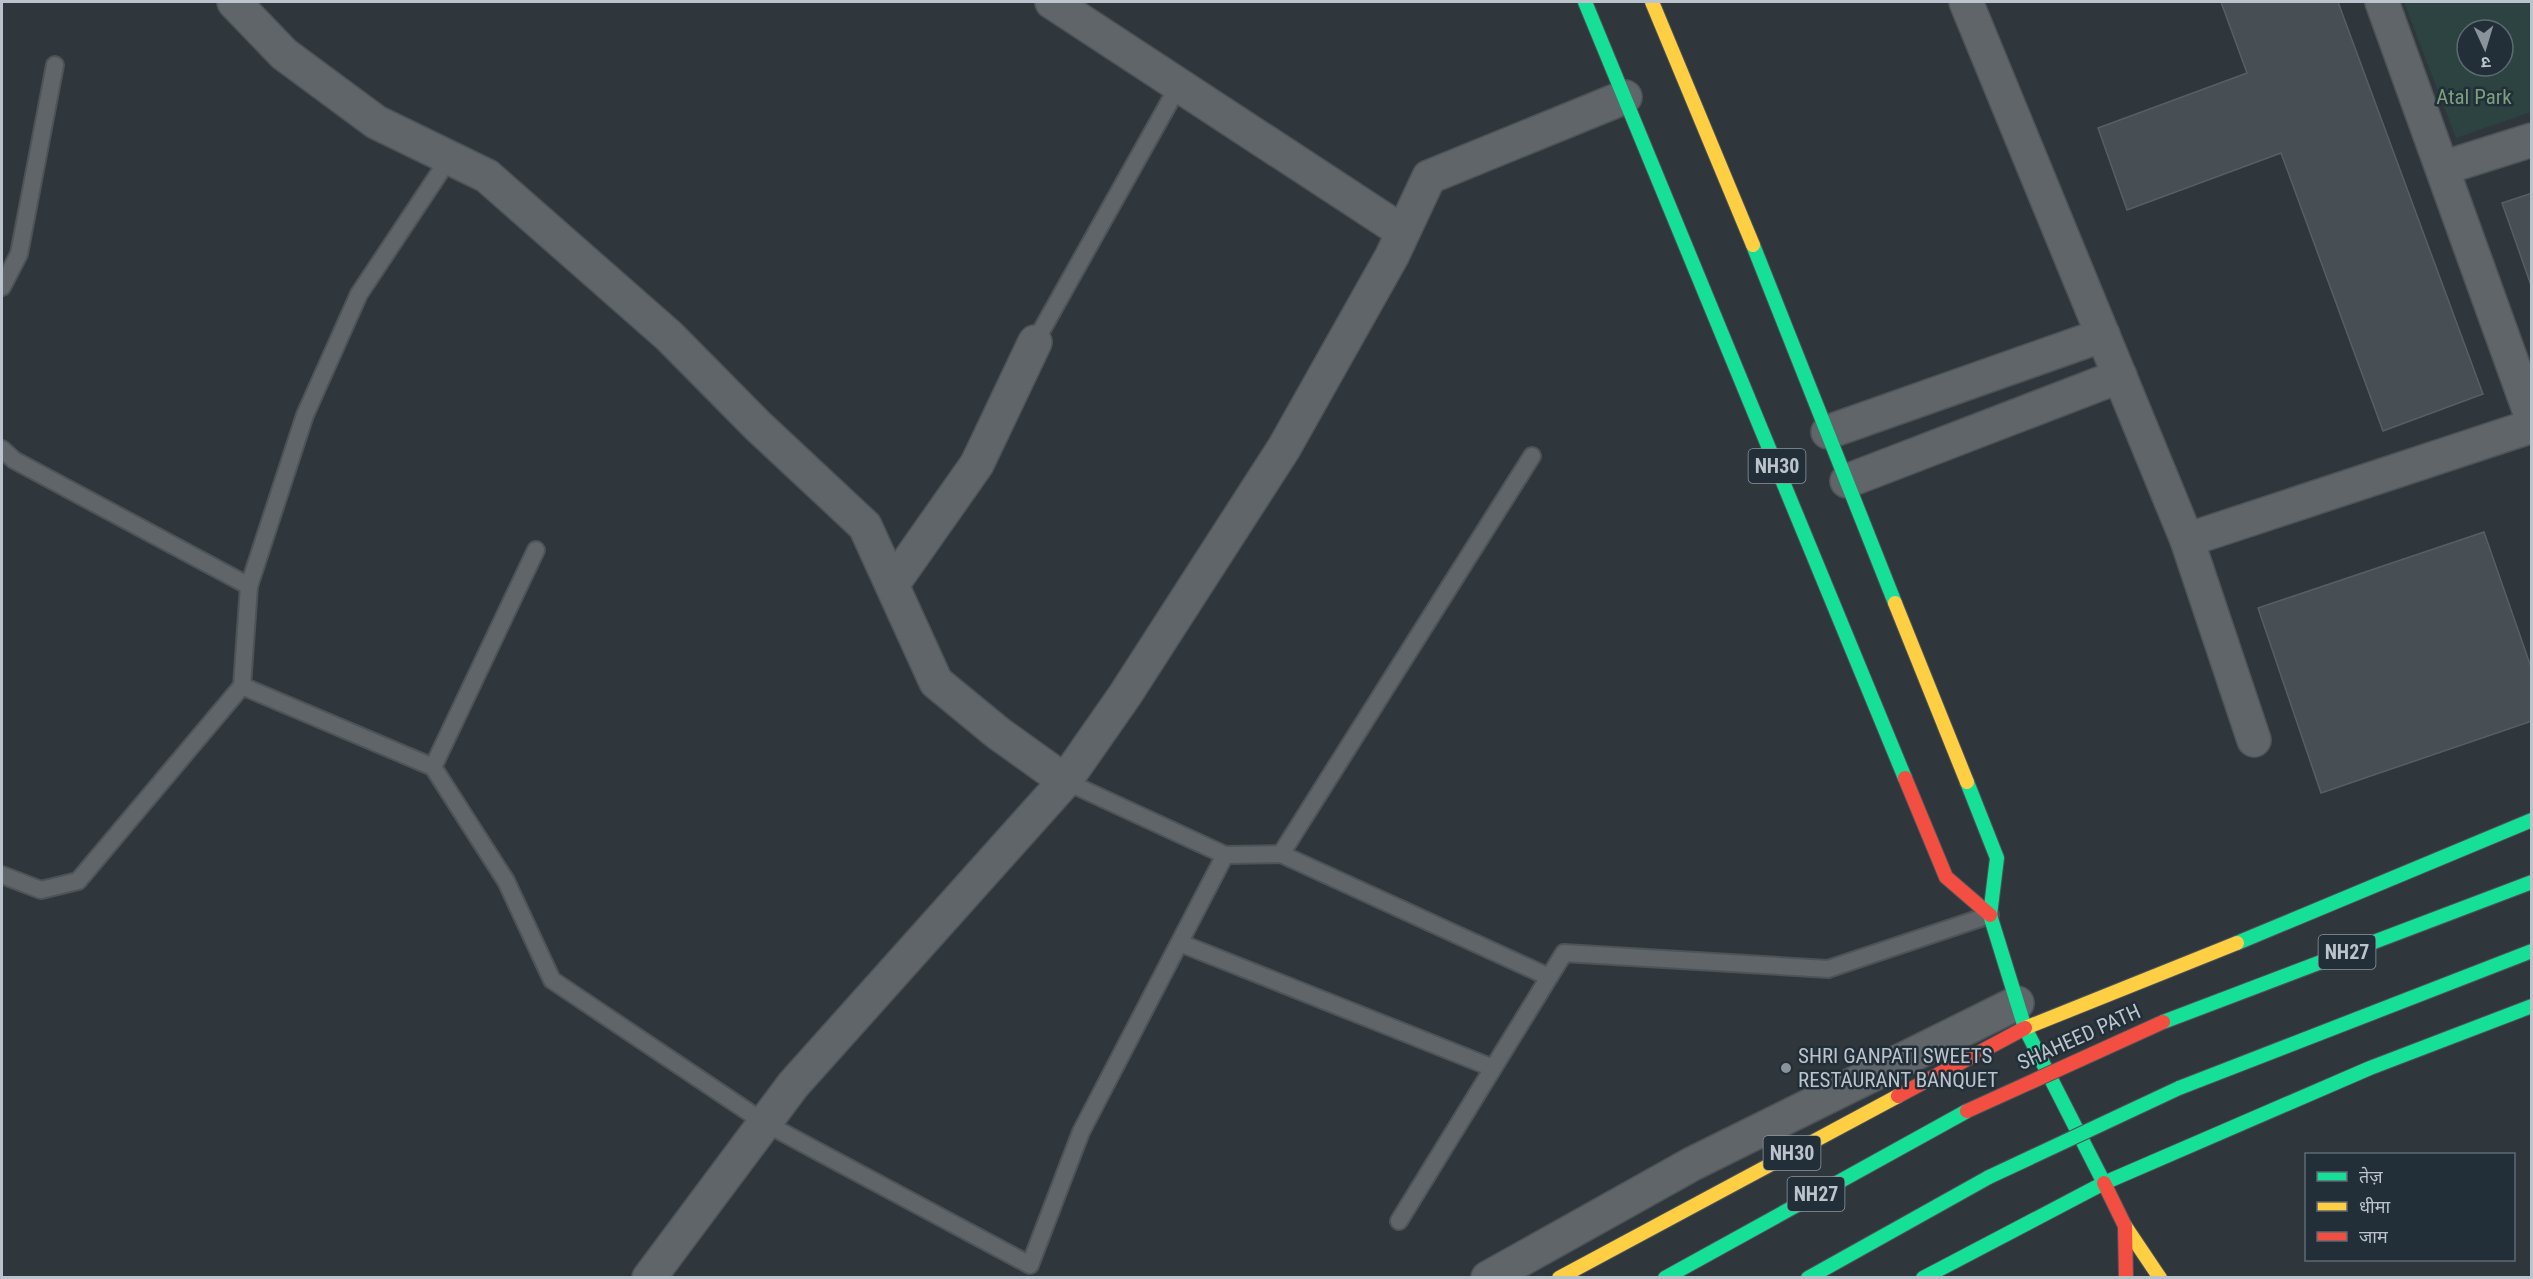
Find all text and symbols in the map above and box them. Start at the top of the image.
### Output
north arrow [2455,18,2515,78]
text: उ [2480,53,2491,72]
park label: Atal Park [2436,85,2512,109]
road number: NH30 [1748,449,1806,483]
road number: NH27 [2318,935,2376,969]
street label: SHAHEED PATH [2014,999,2144,1075]
place label: SHRI GANPATI SWEETS RESTAURANT BANQUET [1798,1044,1998,1092]
marker: SHRI GANPATI SWEETS RESTAURANT BANQUET [1779,1061,1793,1075]
road number: NH30 [1764,1136,1820,1170]
legend [2305,1153,2515,1261]
text: तेज़ [2359,1166,2383,1187]
road number: NH27 [1788,1177,1844,1211]
text: धीमा [2359,1196,2390,1217]
text: जाम [2359,1226,2389,1247]

